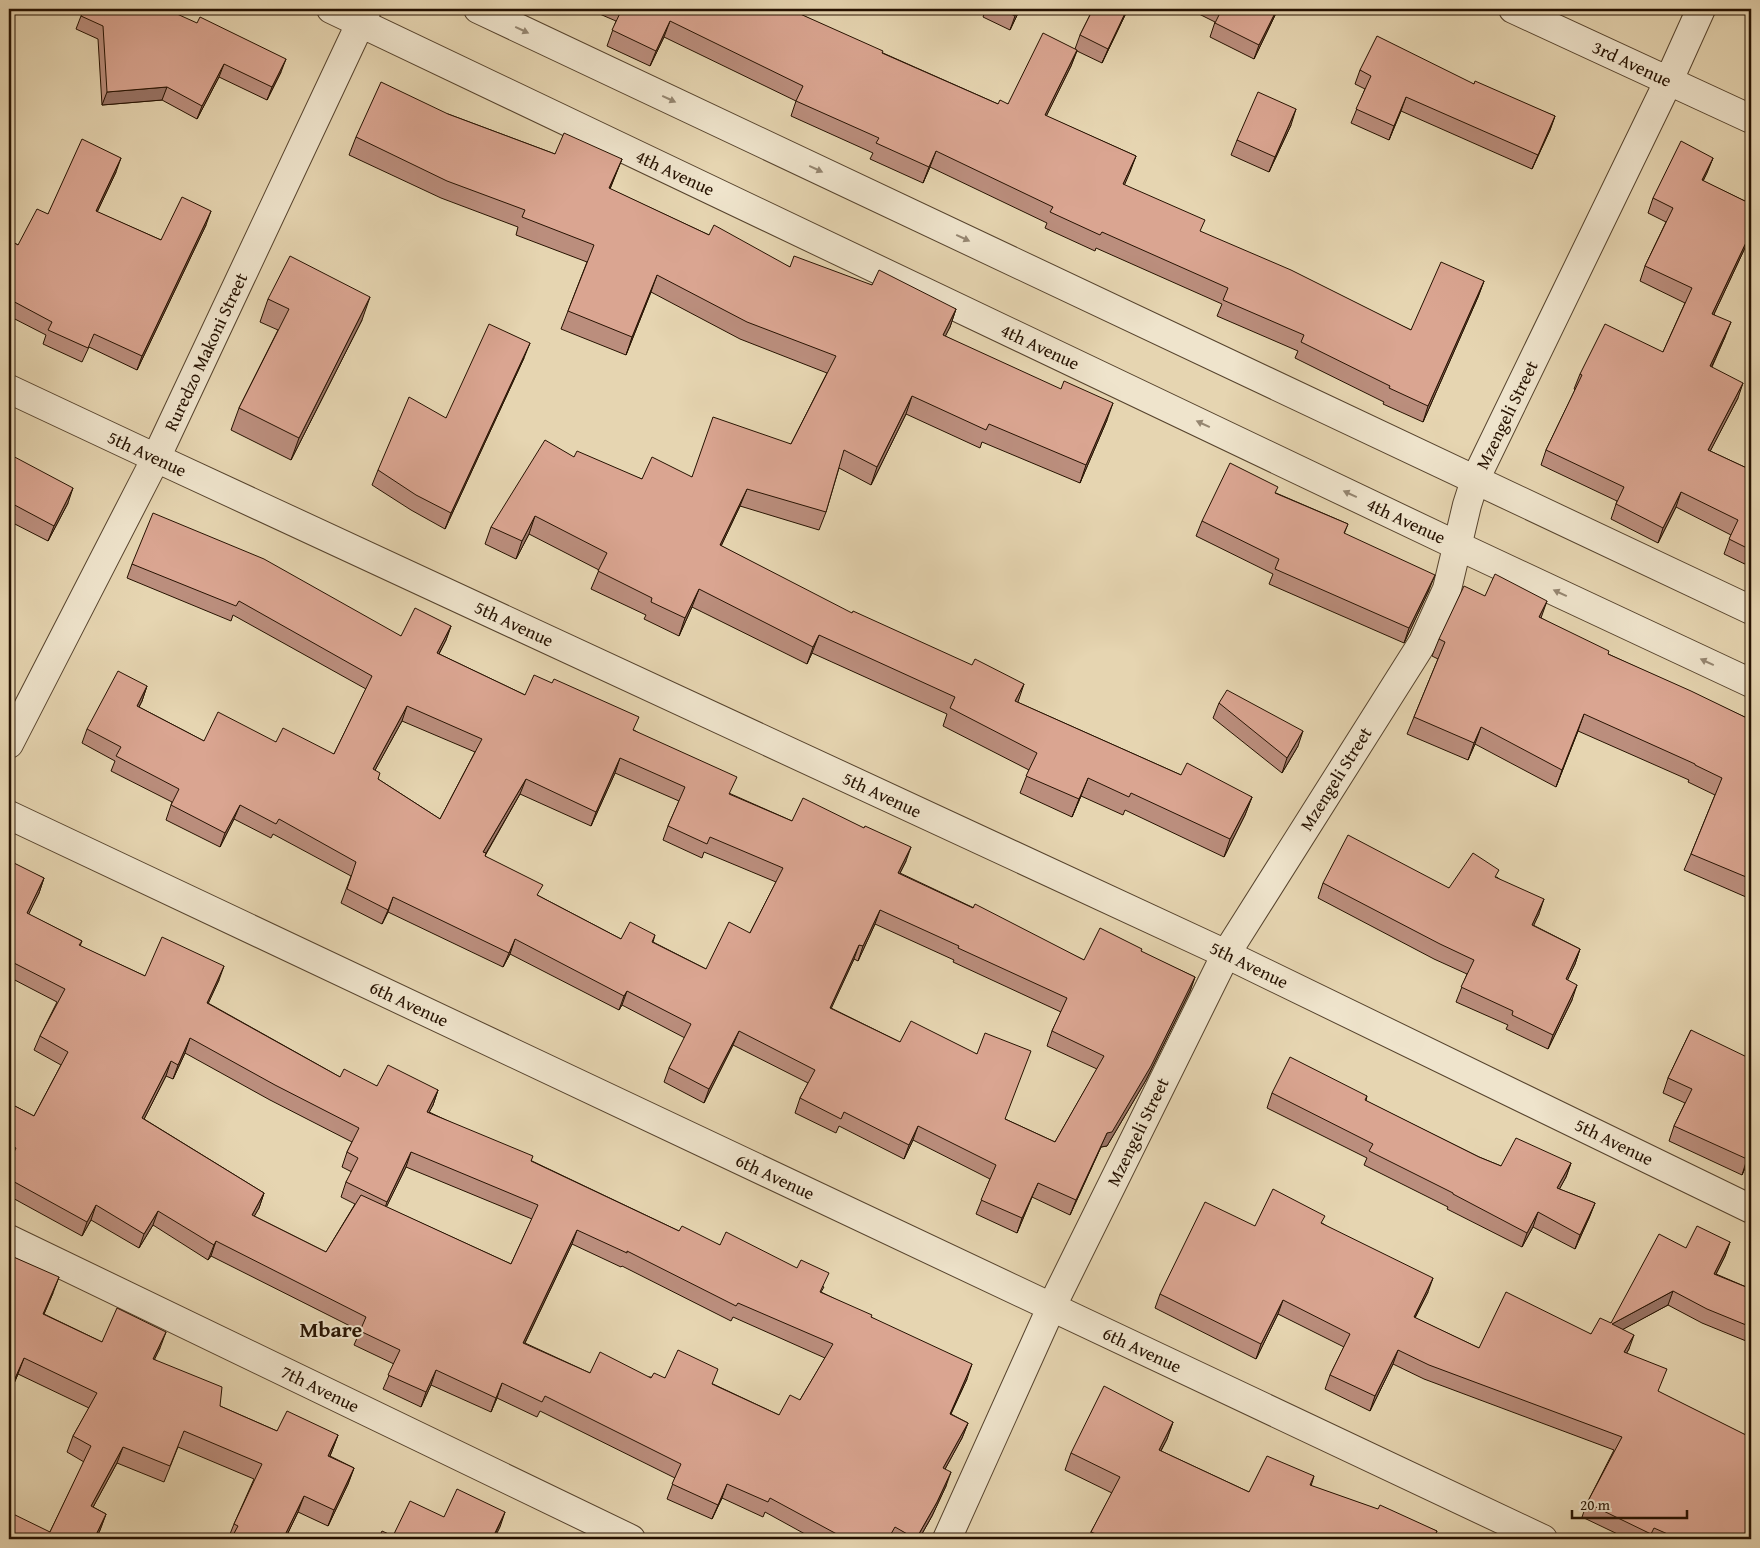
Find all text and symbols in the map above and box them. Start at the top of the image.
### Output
one-way arrow [515,26,529,34]
street label: 3rd Avenue [1588,33,1676,94]
one-way arrow [662,95,676,103]
street label: 4th Avenue [631,142,719,203]
one-way arrow [809,165,823,173]
one-way arrow [956,234,970,242]
street label: Ruredzo Makoni Street [157,267,254,436]
street label: 4th Avenue [996,316,1084,377]
street label: Mzengeli Street [1469,355,1545,474]
one-way arrow [1196,420,1210,428]
street label: 5th Avenue [103,423,191,484]
one-way arrow [1342,490,1357,498]
street label: 4th Avenue [1362,490,1450,551]
one-way arrow [1553,589,1567,597]
street label: 5th Avenue [470,593,558,654]
one-way arrow [1700,658,1714,666]
street label: Mzengeli Street [1293,721,1379,836]
street label: 5th Avenue [838,764,926,825]
street label: 5th Avenue [1205,934,1293,995]
street label: 6th Avenue [365,973,453,1034]
street label: Mzengeli Street [1100,1072,1176,1191]
street label: 5th Avenue [1570,1111,1658,1172]
street label: 6th Avenue [731,1146,819,1207]
district label: Mbare [300,1313,363,1345]
street label: 6th Avenue [1098,1319,1186,1380]
street label: 7th Avenue [276,1358,364,1419]
scale bar [1572,1488,1688,1520]
text: 20 m [1580,1494,1611,1515]

